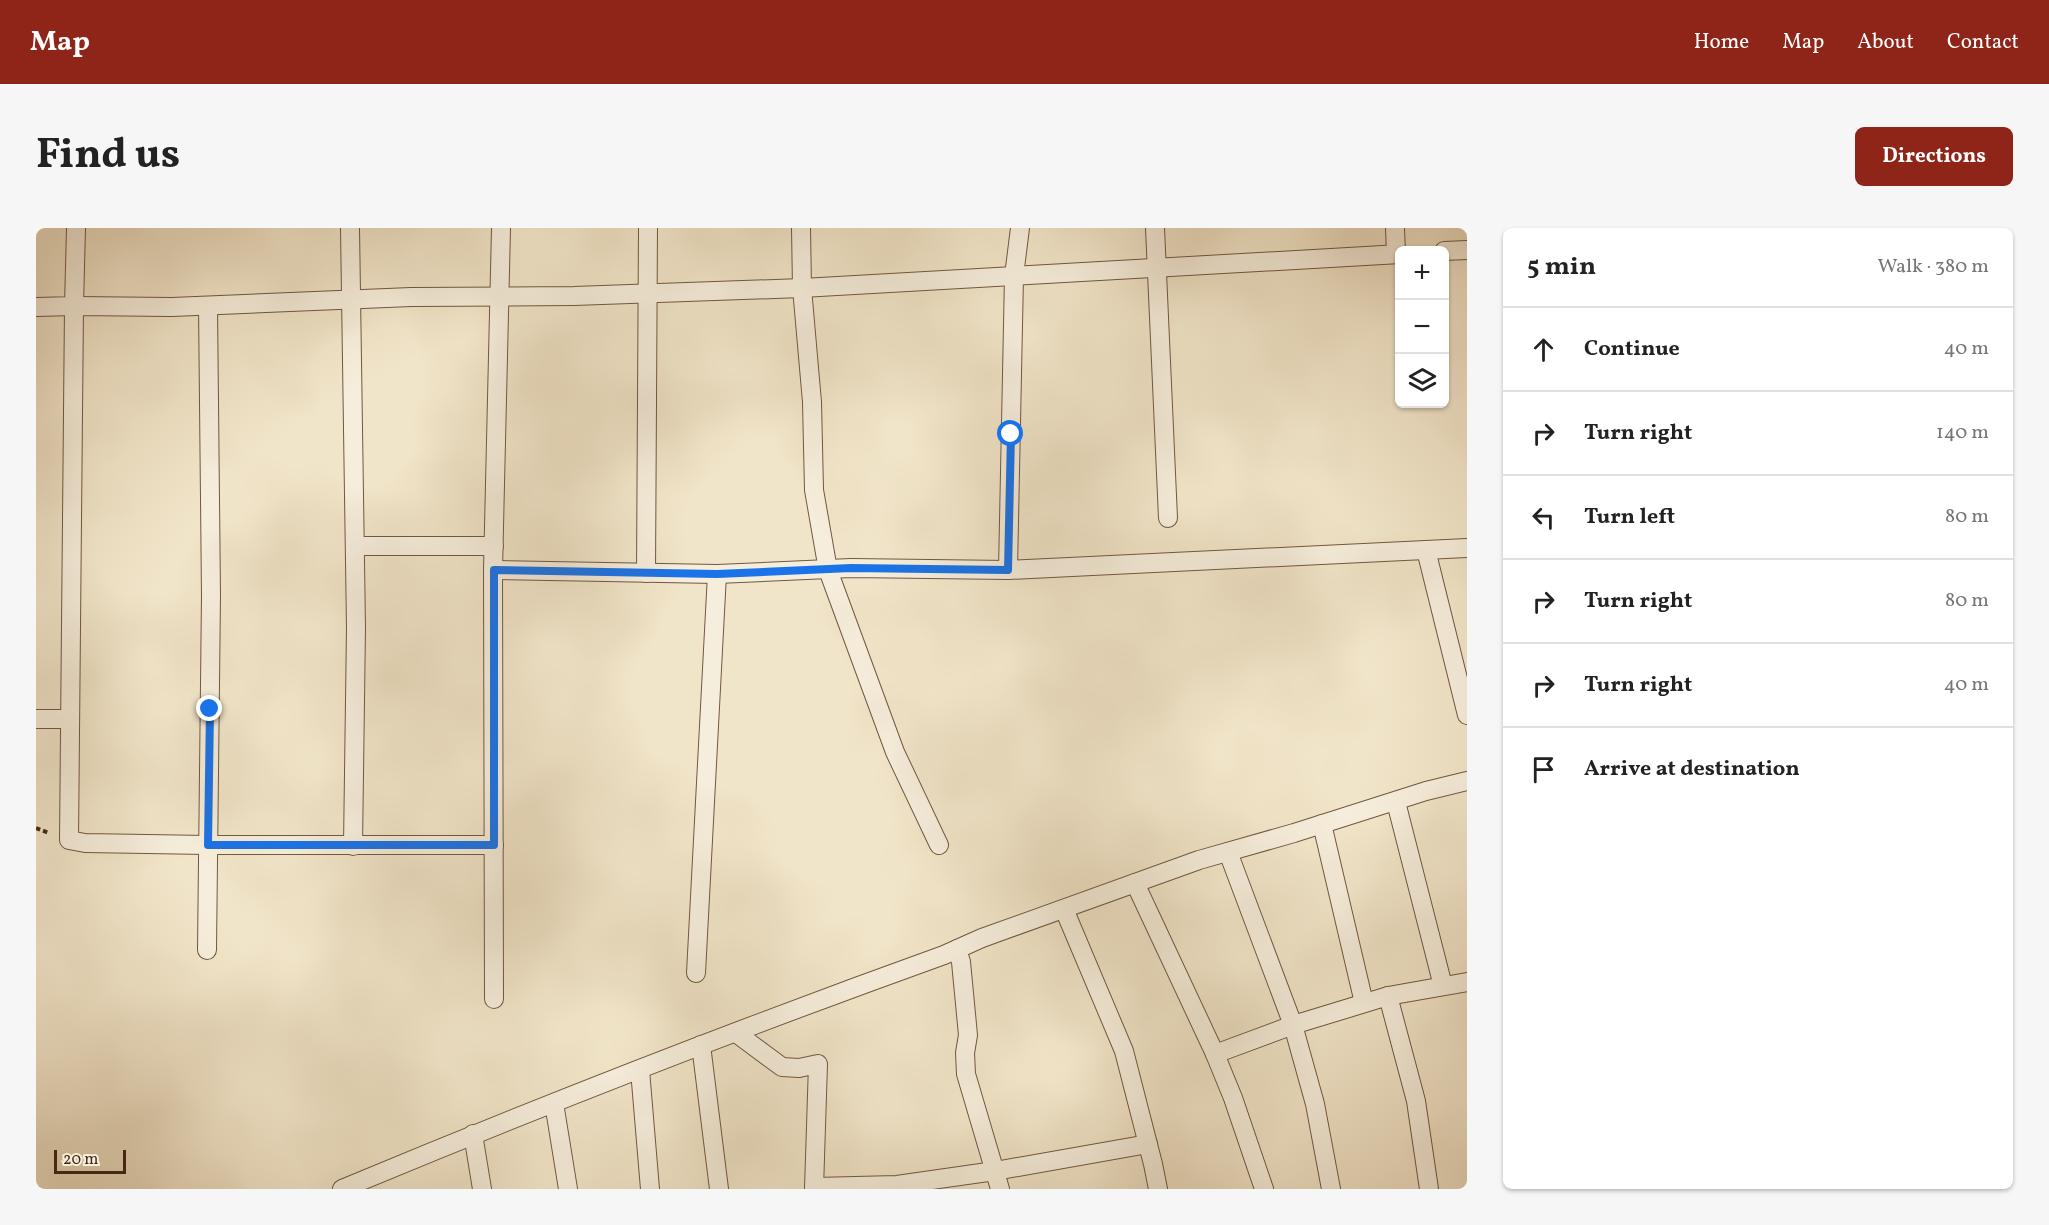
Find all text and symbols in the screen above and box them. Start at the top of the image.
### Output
text: Map [30,23,90,62]
text: Home [1694,28,1749,57]
text: Map [1782,28,1824,57]
text: About [1857,28,1914,57]
text: Contact [1947,28,2019,57]
text: Find us [36,127,180,186]
button: Directions [1855,127,2013,186]
map controls [1395,246,1449,408]
button: + [1395,246,1449,300]
text: 5 min [1527,249,1596,285]
text: Walk · 380 m [1877,253,1989,281]
button: − [1395,300,1449,354]
icon: ahead [1527,333,1560,366]
text: Continue [1584,334,1680,365]
text: 40 m [1944,335,1989,363]
button: layers [1395,354,1449,408]
icon: right [1527,417,1560,450]
text: Turn right [1584,418,1692,449]
text: 140 m [1936,419,1989,447]
route start [997,420,1023,446]
icon: left [1527,501,1560,534]
text: Turn left [1584,502,1675,533]
text: 80 m [1945,503,1989,531]
icon: right [1527,585,1560,618]
text: Turn right [1584,586,1692,617]
text: 80 m [1945,587,1989,615]
icon: right [1527,669,1560,702]
text: Turn right [1584,670,1692,701]
text: 40 m [1944,671,1989,699]
route end [196,695,222,721]
icon: arrive [1527,753,1560,786]
text: Arrive at destination [1584,754,1800,785]
scale bar [54,1147,126,1174]
text: 20 m [63,1149,98,1171]

